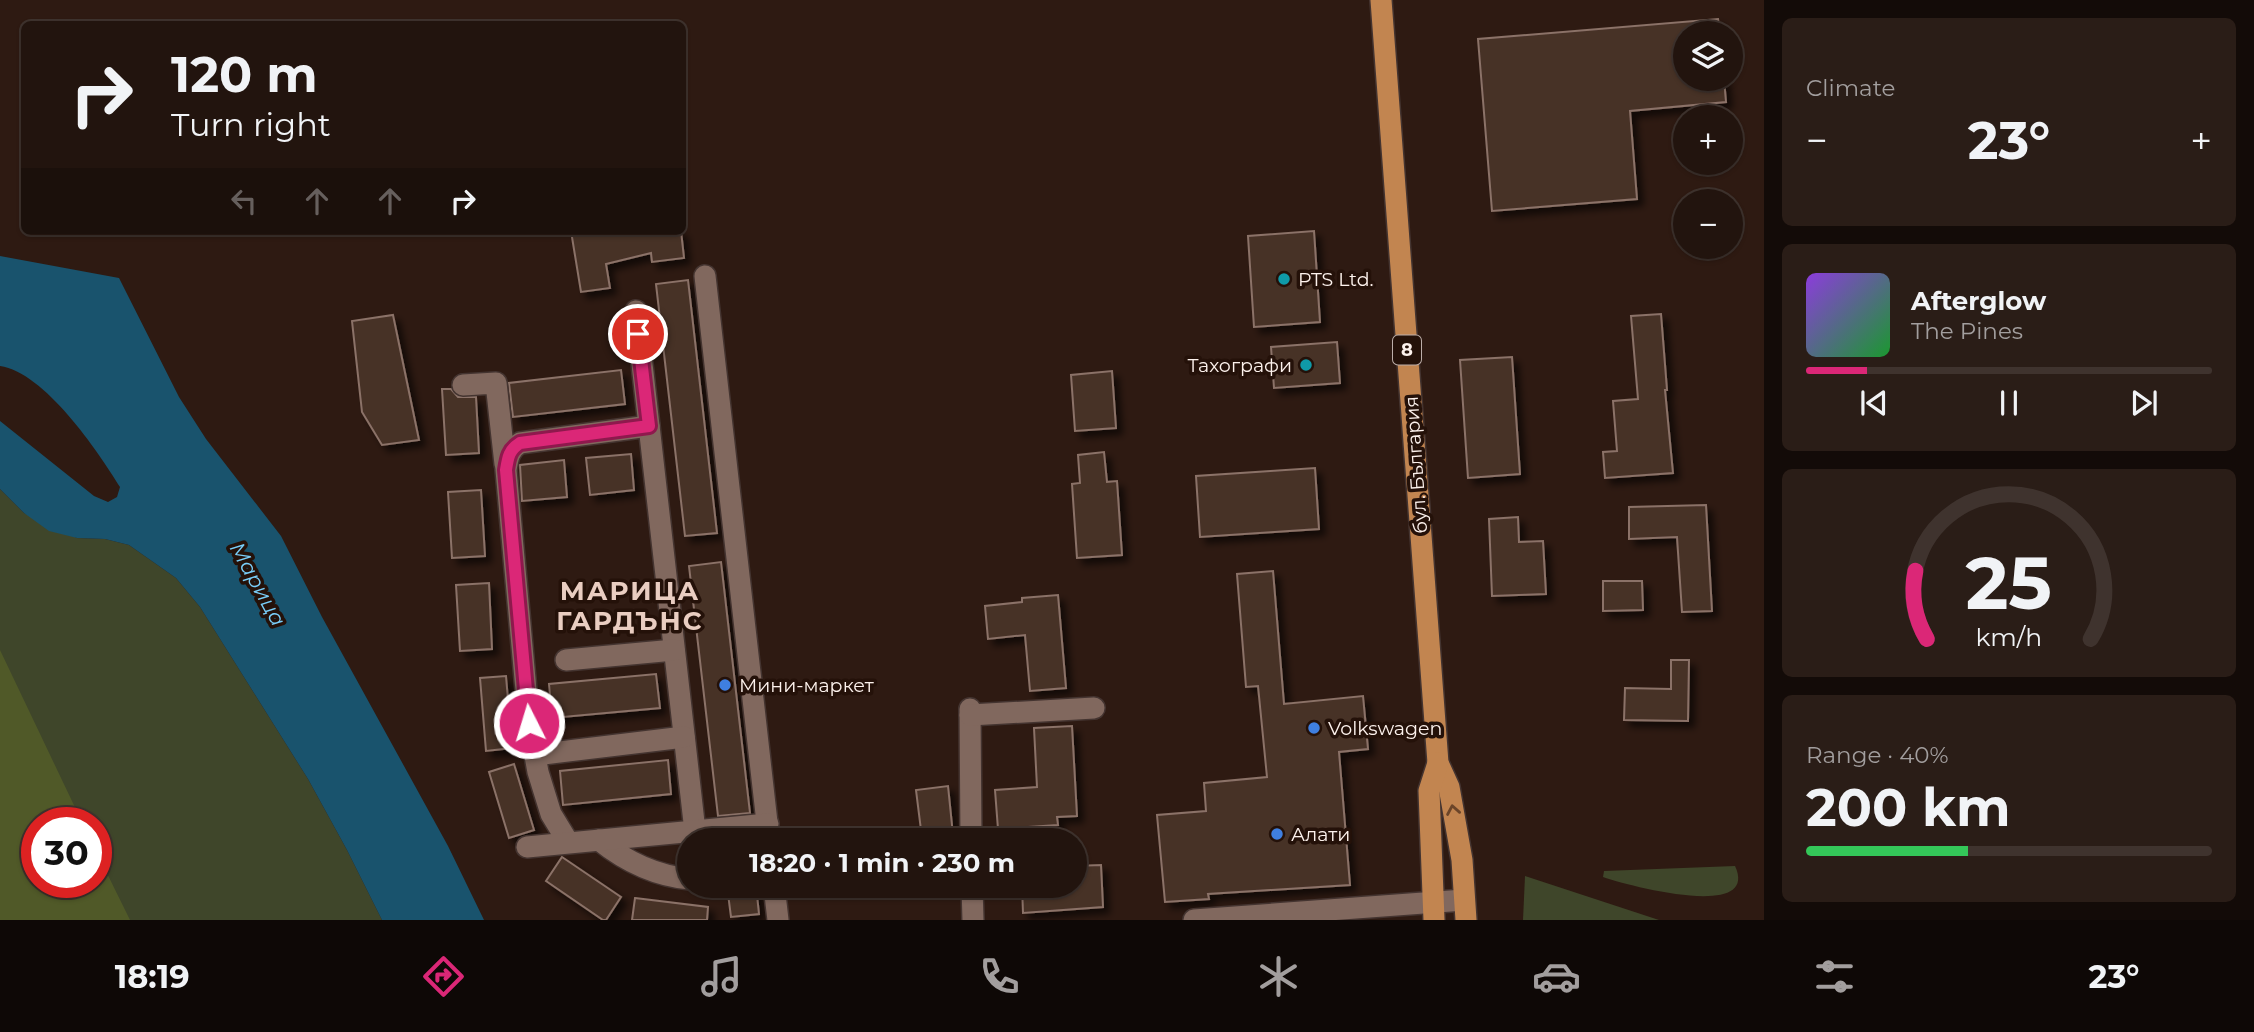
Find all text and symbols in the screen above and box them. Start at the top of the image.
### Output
map controls [1673,21,1743,259]
button: layers [1673,21,1743,91]
text: 120 m [171,45,318,104]
icon: right [56,49,147,140]
text: Climate [1806,74,1895,102]
text: Turn right [171,105,331,144]
button: + [1673,105,1743,175]
text: 23° [1968,109,2050,172]
text: − [1806,117,1828,164]
text: + [2190,117,2212,164]
icon: left [225,182,263,220]
icon: ahead [298,182,336,220]
icon: ahead [371,182,409,220]
icon: right [444,182,482,220]
button: − [1673,189,1743,259]
place label: PTS Ltd. [1298,268,1374,291]
marker: PTS Ltd. [1276,271,1292,287]
text: Afterglow [1911,285,2046,317]
pin [608,304,668,364]
icon: arrive [619,315,657,353]
text: The Pines [1911,317,2023,345]
road number: 8 [1393,336,1421,364]
place label: Тахографи [1187,354,1292,377]
marker: Тахографи [1298,357,1314,373]
icon: previous [1855,384,1893,422]
icon: pause [1990,384,2028,422]
icon: next [2125,384,2163,422]
street label: бул. България [1400,395,1432,535]
water label: Марица [225,538,291,630]
text: 25 [1966,539,2052,627]
district label: МАРИЦА ГАРДЪНС [556,575,704,637]
text: km/h [1976,622,2042,652]
place label: Мини-маркет [739,674,874,697]
marker: Мини-маркет [717,677,733,693]
position arrow [492,686,566,760]
place label: Volkswagen [1328,717,1442,740]
marker: Volkswagen [1306,720,1322,736]
text: Range · 40% [1806,741,1949,769]
text: 200 km [1806,776,2010,839]
one-way arrow [1447,804,1462,816]
speed limit sign: 30 [21,807,112,898]
place label: Алати [1291,823,1350,846]
marker: Алати [1269,826,1285,842]
text: 18:20 · 1 min · 230 m [749,847,1015,879]
icon: directions [419,952,468,1001]
icon: music [697,952,746,1001]
icon: phone [975,952,1024,1001]
icon: climate [1254,952,1303,1001]
icon: car [1532,952,1581,1001]
icon: filters [1810,952,1859,1001]
text: 18:19 [115,957,190,996]
text: 23° [2089,957,2139,996]

